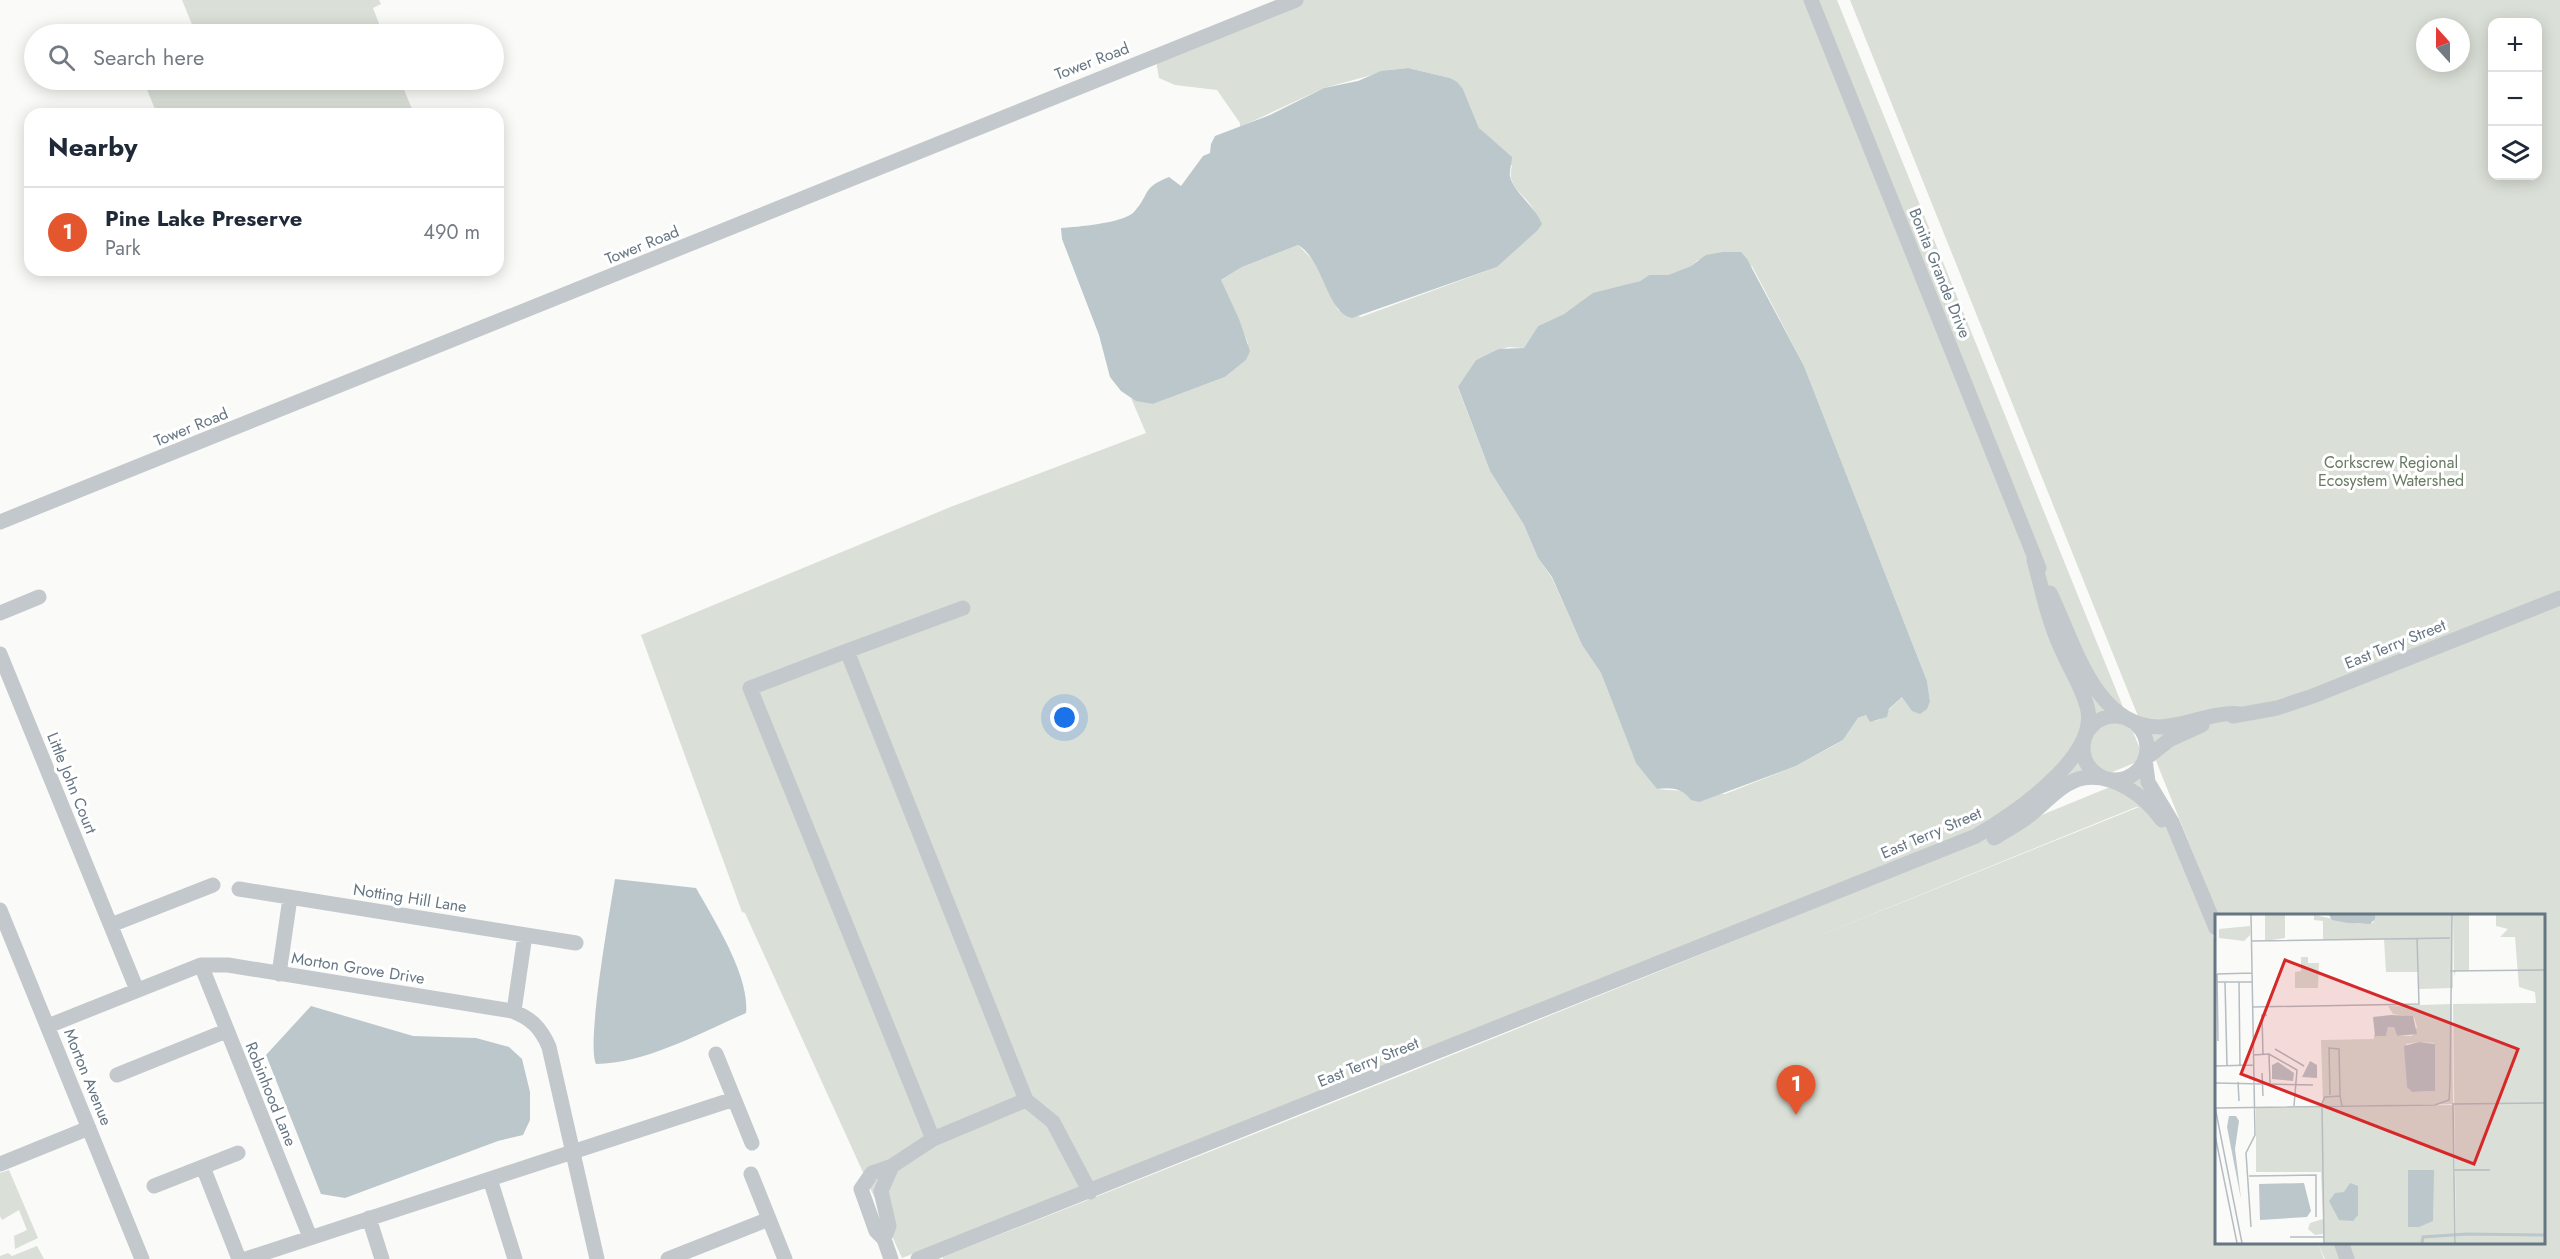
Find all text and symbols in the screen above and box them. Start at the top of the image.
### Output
north arrow [2416,18,2470,72]
map controls [2488,18,2542,180]
button: + [2488,18,2542,72]
search box [24,24,504,90]
street label: Tower Road [1051,36,1133,86]
icon: search [45,41,78,74]
text: Search here [93,41,204,73]
button: − [2488,72,2542,126]
button: layers [2488,126,2542,180]
text: Nearby [48,128,137,166]
text: Pine Lake Preserve [105,202,302,234]
street label: Bonita Grande Drive [1903,205,1977,341]
text: 1 [62,218,73,247]
text: 490 m [423,218,480,247]
street label: Tower Road [602,220,682,270]
text: Park [105,234,141,263]
street label: Tower Road [151,402,231,452]
park label: Corkscrew Regional Ecosystem Watershed [2318,451,2464,492]
street label: East Terry Street [2341,613,2449,675]
your location [1050,703,1079,732]
street label: Little John Court [41,729,103,837]
street label: East Terry Street [1877,801,1985,865]
street label: Notting Hill Lane [352,878,468,918]
inset map [2215,914,2545,1244]
street label: Morton Grove Drive [290,946,426,990]
street label: Morton Avenue [58,1025,118,1129]
street label: East Terry Street [1314,1031,1422,1093]
street label: Robinhood Lane [240,1038,302,1150]
pin: 1 [1776,1066,1816,1115]

